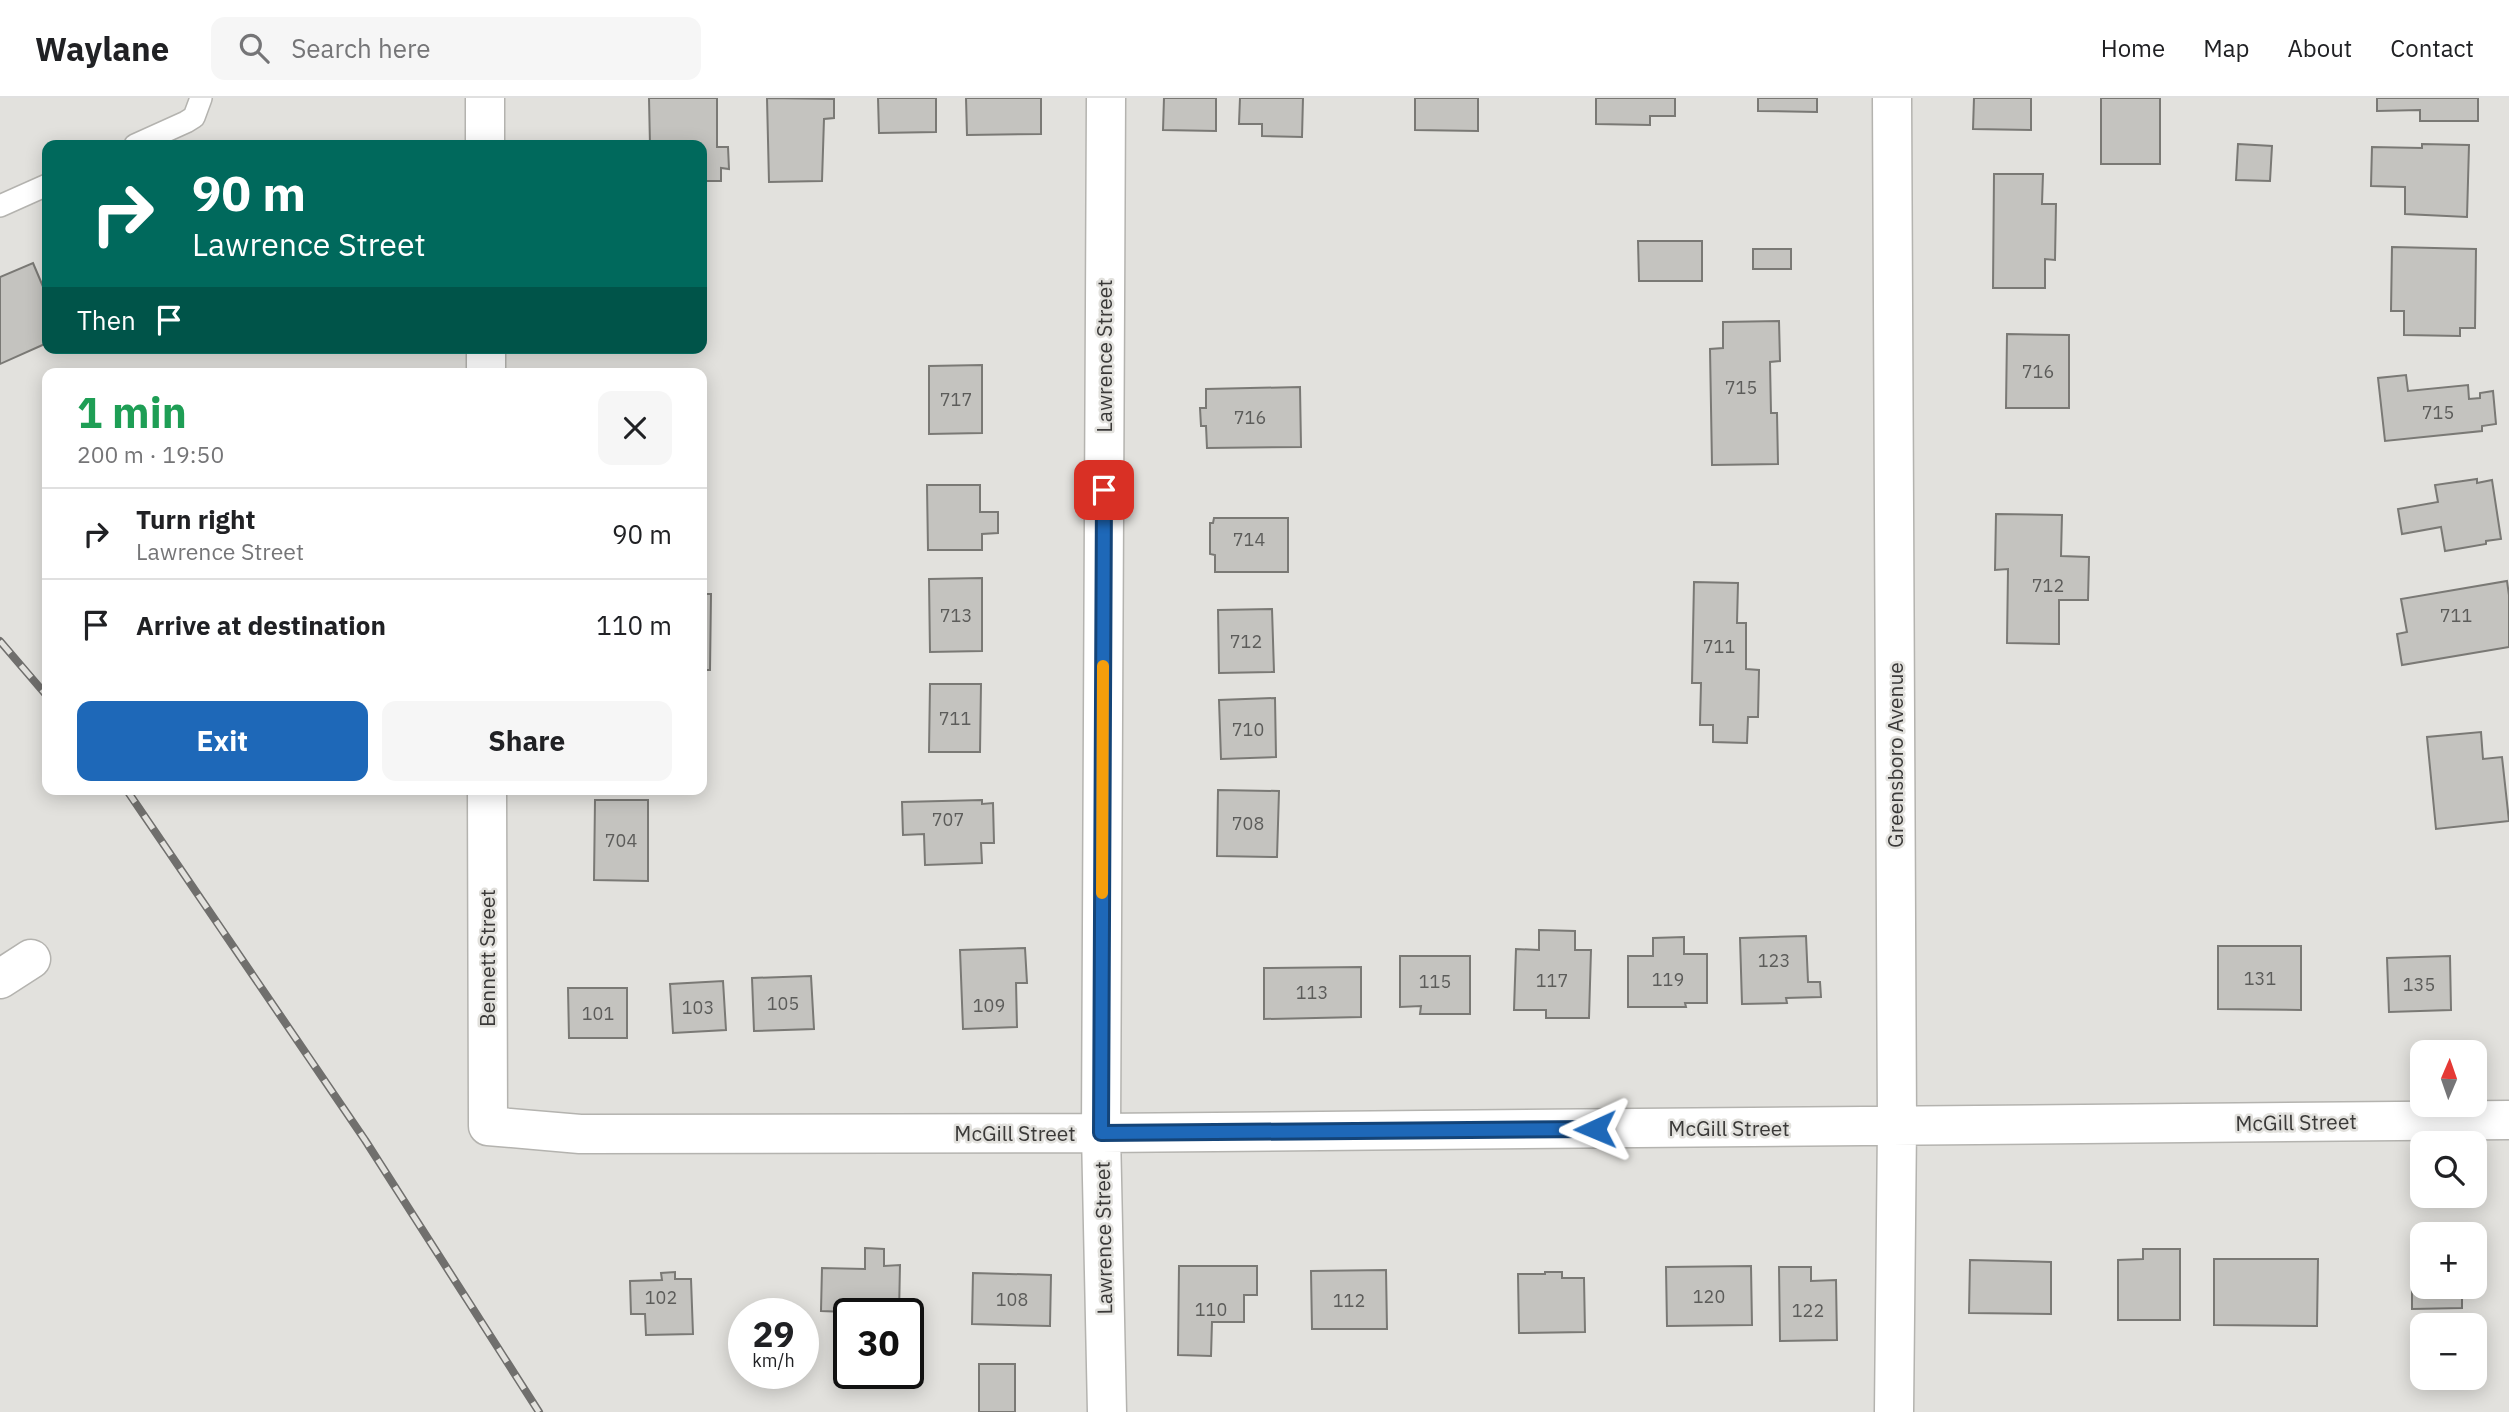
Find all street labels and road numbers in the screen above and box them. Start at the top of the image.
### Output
street label: Lawrence Street [1090,279,1118,433]
street label: Greensboro Avenue [1881,662,1909,848]
street label: Bennett Street [473,889,501,1027]
street label: McGill Street [2235,1107,2357,1137]
street label: McGill Street [1668,1114,1790,1142]
street label: McGill Street [954,1119,1076,1147]
street label: Lawrence Street [1088,1161,1118,1315]

